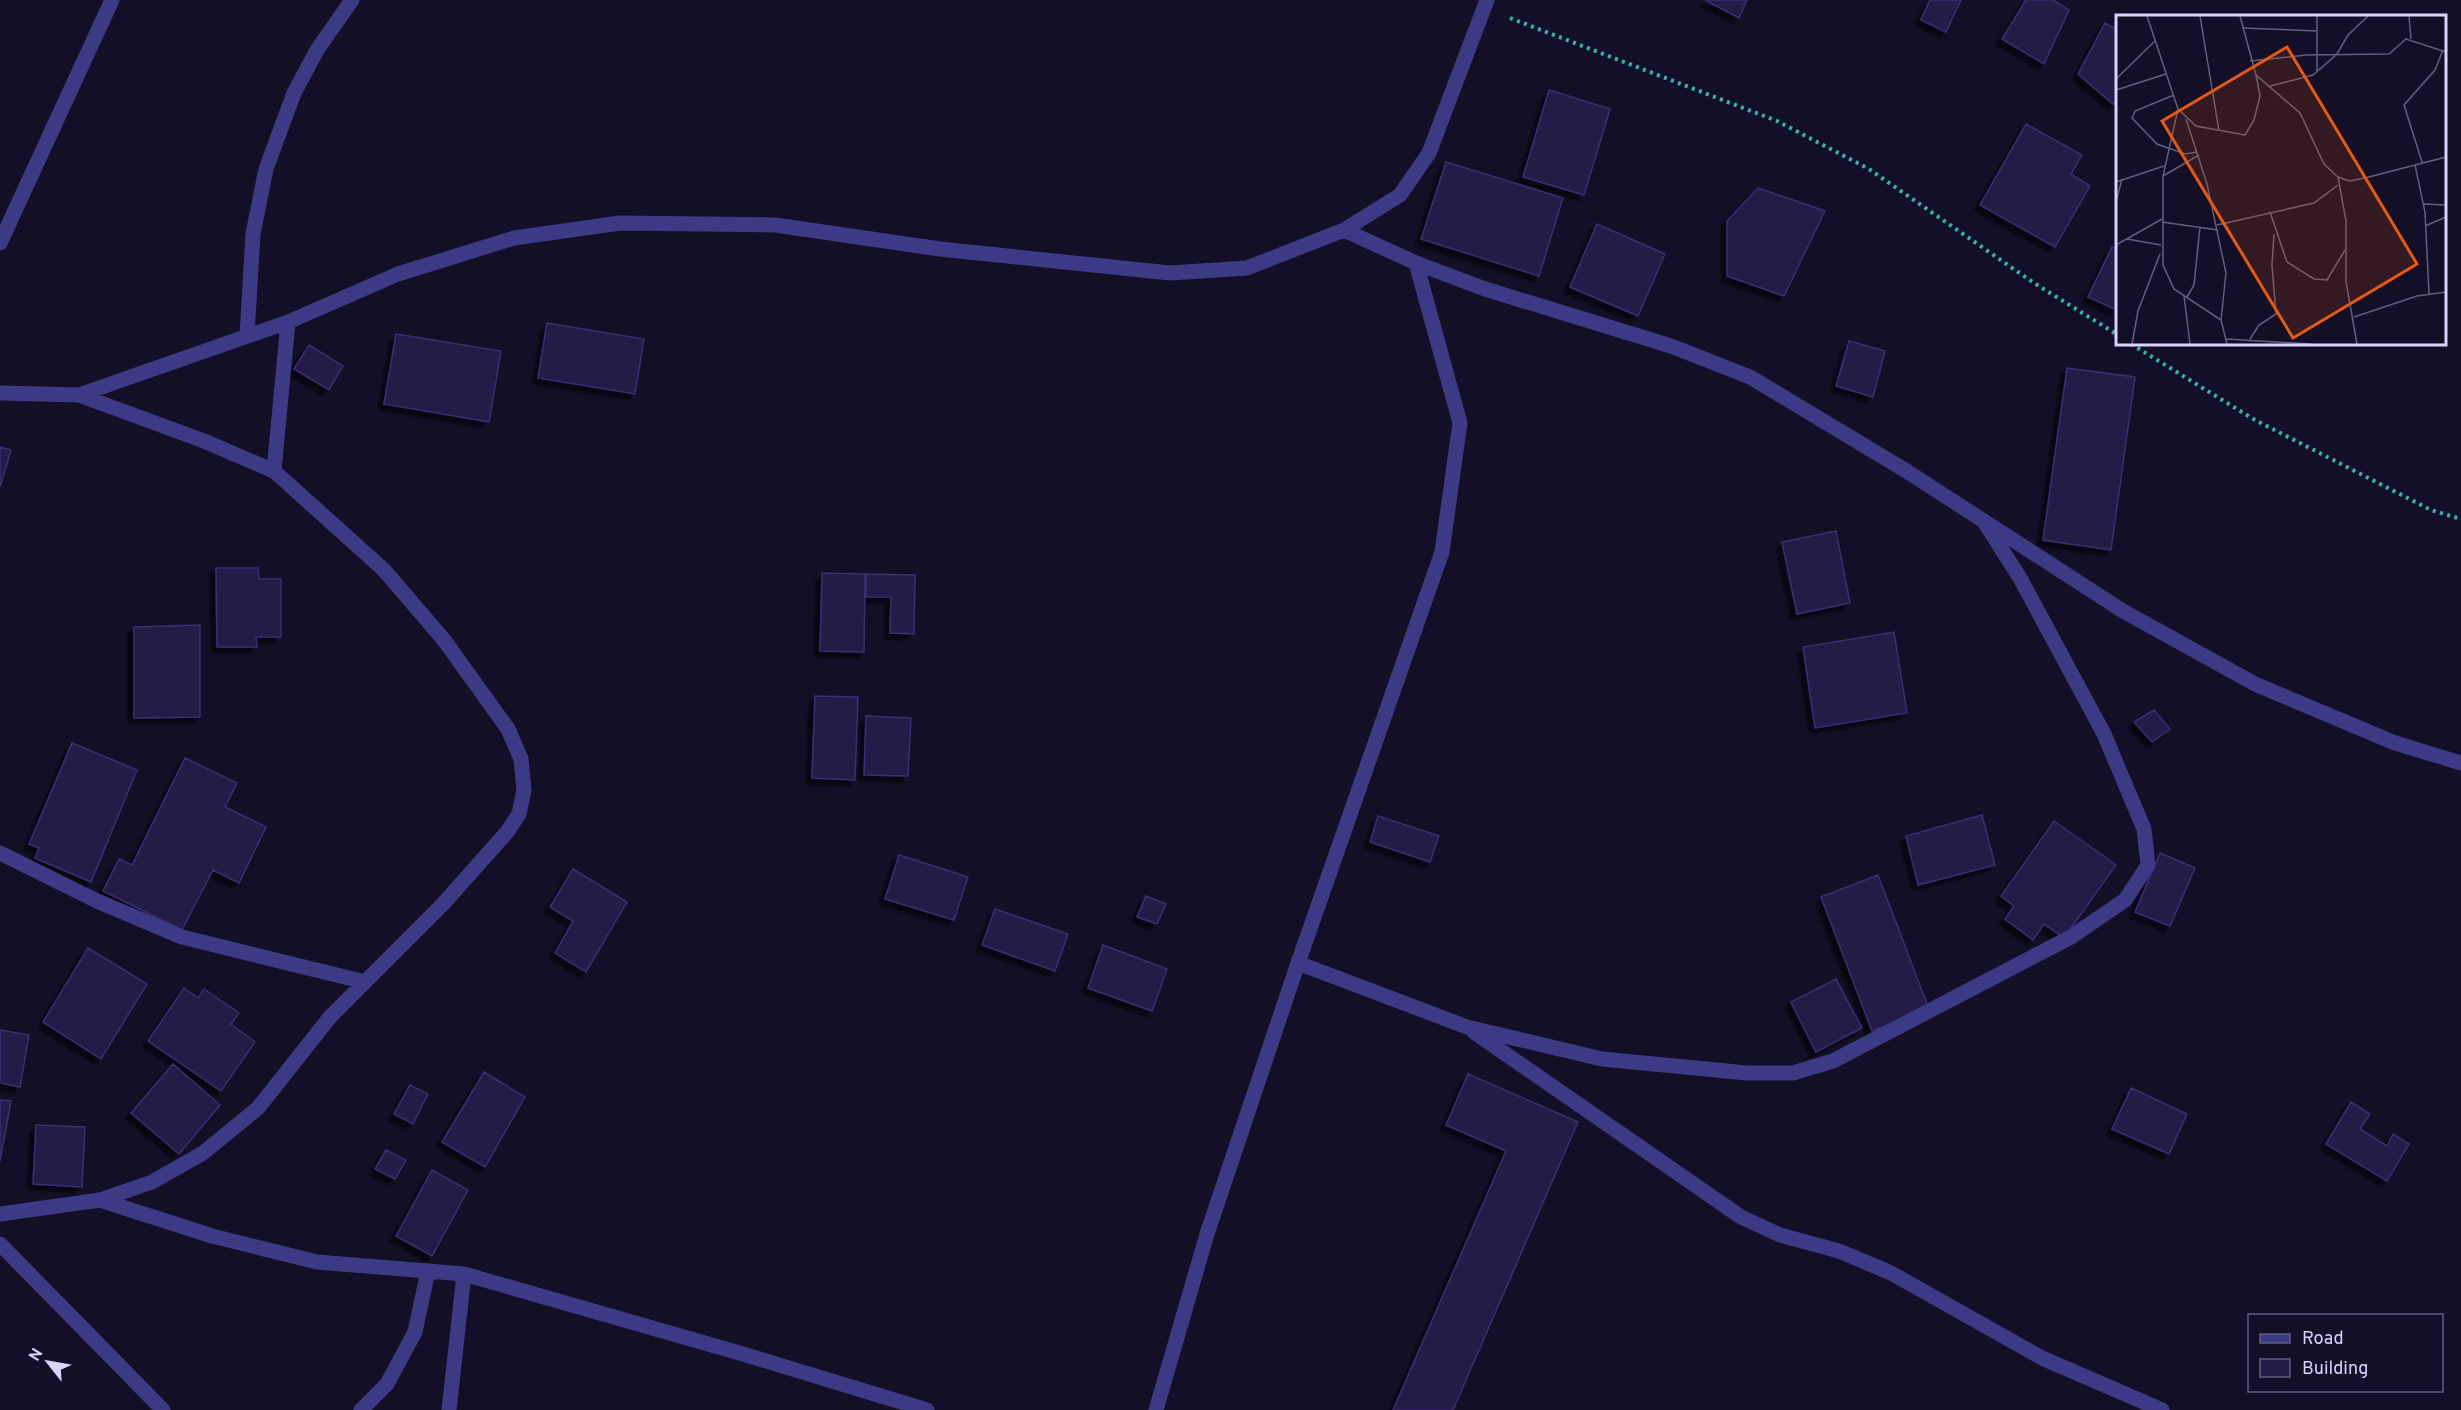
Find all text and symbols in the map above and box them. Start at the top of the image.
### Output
inset map [2116,15,2446,345]
legend [2248,1314,2443,1392]
text: Road [2302,1328,2344,1351]
north arrow [18,1332,78,1392]
text: N [25,1345,48,1365]
text: Building [2302,1358,2368,1381]

